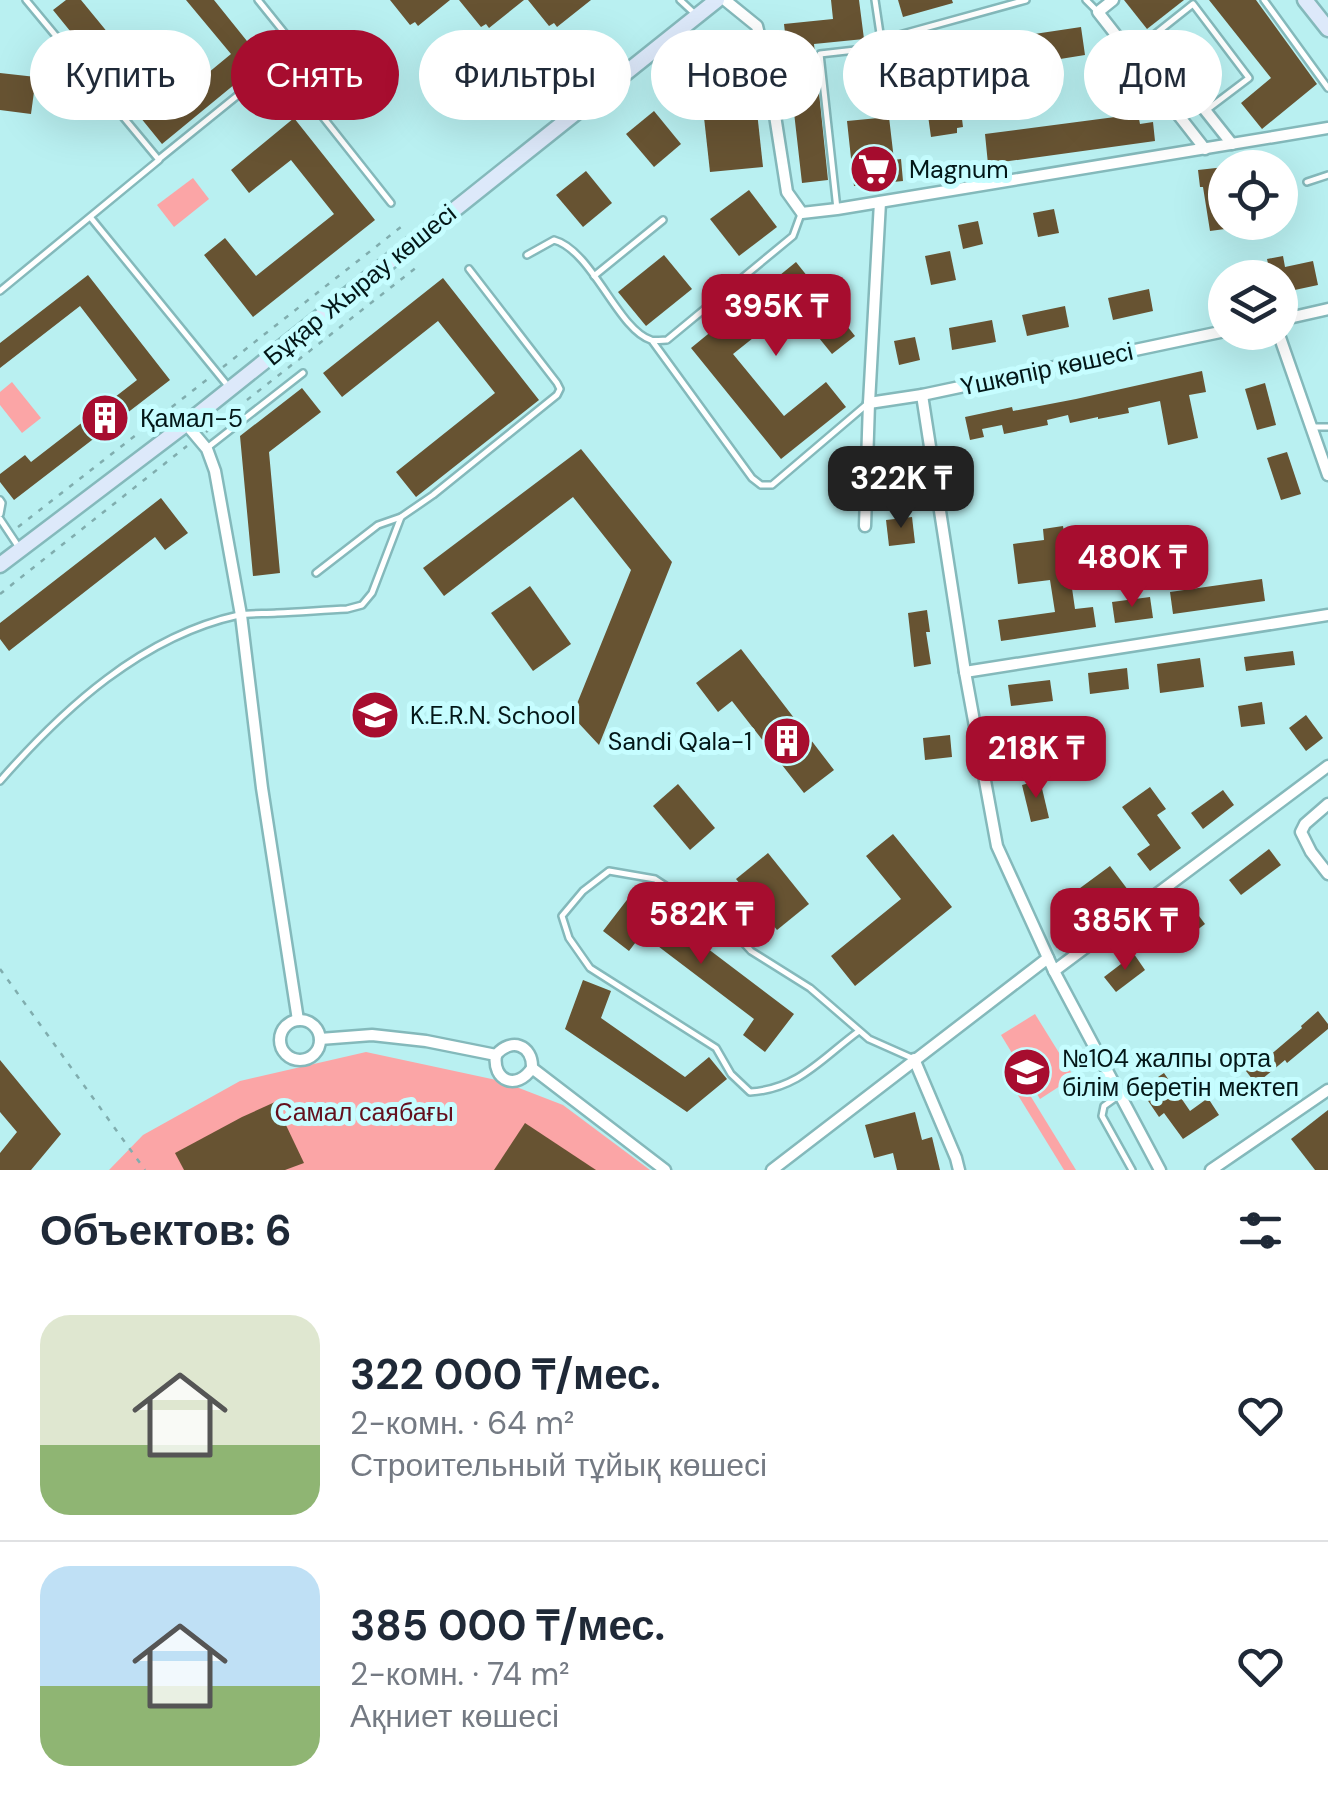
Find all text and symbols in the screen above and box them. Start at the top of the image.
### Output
chip: Купить [30,30,211,120]
chip: Снять [231,30,399,120]
chip: Фильтры [419,30,631,120]
chip: Новое [651,30,823,120]
chip: Квартира [843,30,1064,120]
chip: Дом [1084,30,1222,120]
supermarket icon: Magnum [848,143,900,195]
map controls [1208,150,1298,350]
button: locate [1208,150,1298,240]
place label: Magnum [909,153,1009,186]
street label: Бұқар Жырау көшесі [257,197,463,373]
button: layers [1208,260,1298,350]
pin: 395K ₸ [695,274,857,359]
text: 395K ₸ [724,285,828,327]
street label: Үшкөпір көшесі [958,335,1136,403]
building icon: Қамал-5 [79,392,131,444]
place label: Қамал-5 [140,402,243,435]
pin: 322K ₸ [820,446,982,531]
text: 322K ₸ [850,457,952,499]
pin: 480K ₸ [1051,525,1213,610]
text: 480K ₸ [1077,536,1187,578]
school or university icon: K.E.R.N. School [349,689,401,741]
place label: K.E.R.N. School [410,699,576,732]
building icon: Sandi Qala-1 [761,715,813,767]
pin: 218K ₸ [955,716,1117,801]
place label: Sandi Qala-1 [608,725,752,758]
text: 218K ₸ [988,727,1084,769]
pin: 582K ₸ [620,882,782,967]
pin: 385K ₸ [1044,888,1206,973]
text: 582K ₸ [649,893,753,935]
text: 385K ₸ [1072,899,1178,941]
place label: №104 жалпы орта білім беретін мектеп [1062,1042,1299,1104]
school or university icon: №104 жалпы орта білім беретін мектеп [1001,1046,1053,1098]
park label: Самал саябағы [274,1096,454,1129]
text: Объектов: 6 [40,1203,292,1258]
icon: filters [1233,1203,1288,1258]
text: 322 000 ₸/мес. [350,1347,661,1402]
icon: home [120,1355,240,1475]
icon: heart [1233,1388,1288,1443]
text: 2-комн. · 64 m² [350,1402,574,1444]
text: Строительный тұйық көшесі [350,1444,767,1486]
text: 385 000 ₸/мес. [350,1598,665,1653]
icon: home [120,1606,240,1726]
icon: heart [1233,1639,1288,1694]
text: 2-комн. · 74 m² [350,1653,569,1695]
text: Ақниет көшесі [350,1695,559,1737]

